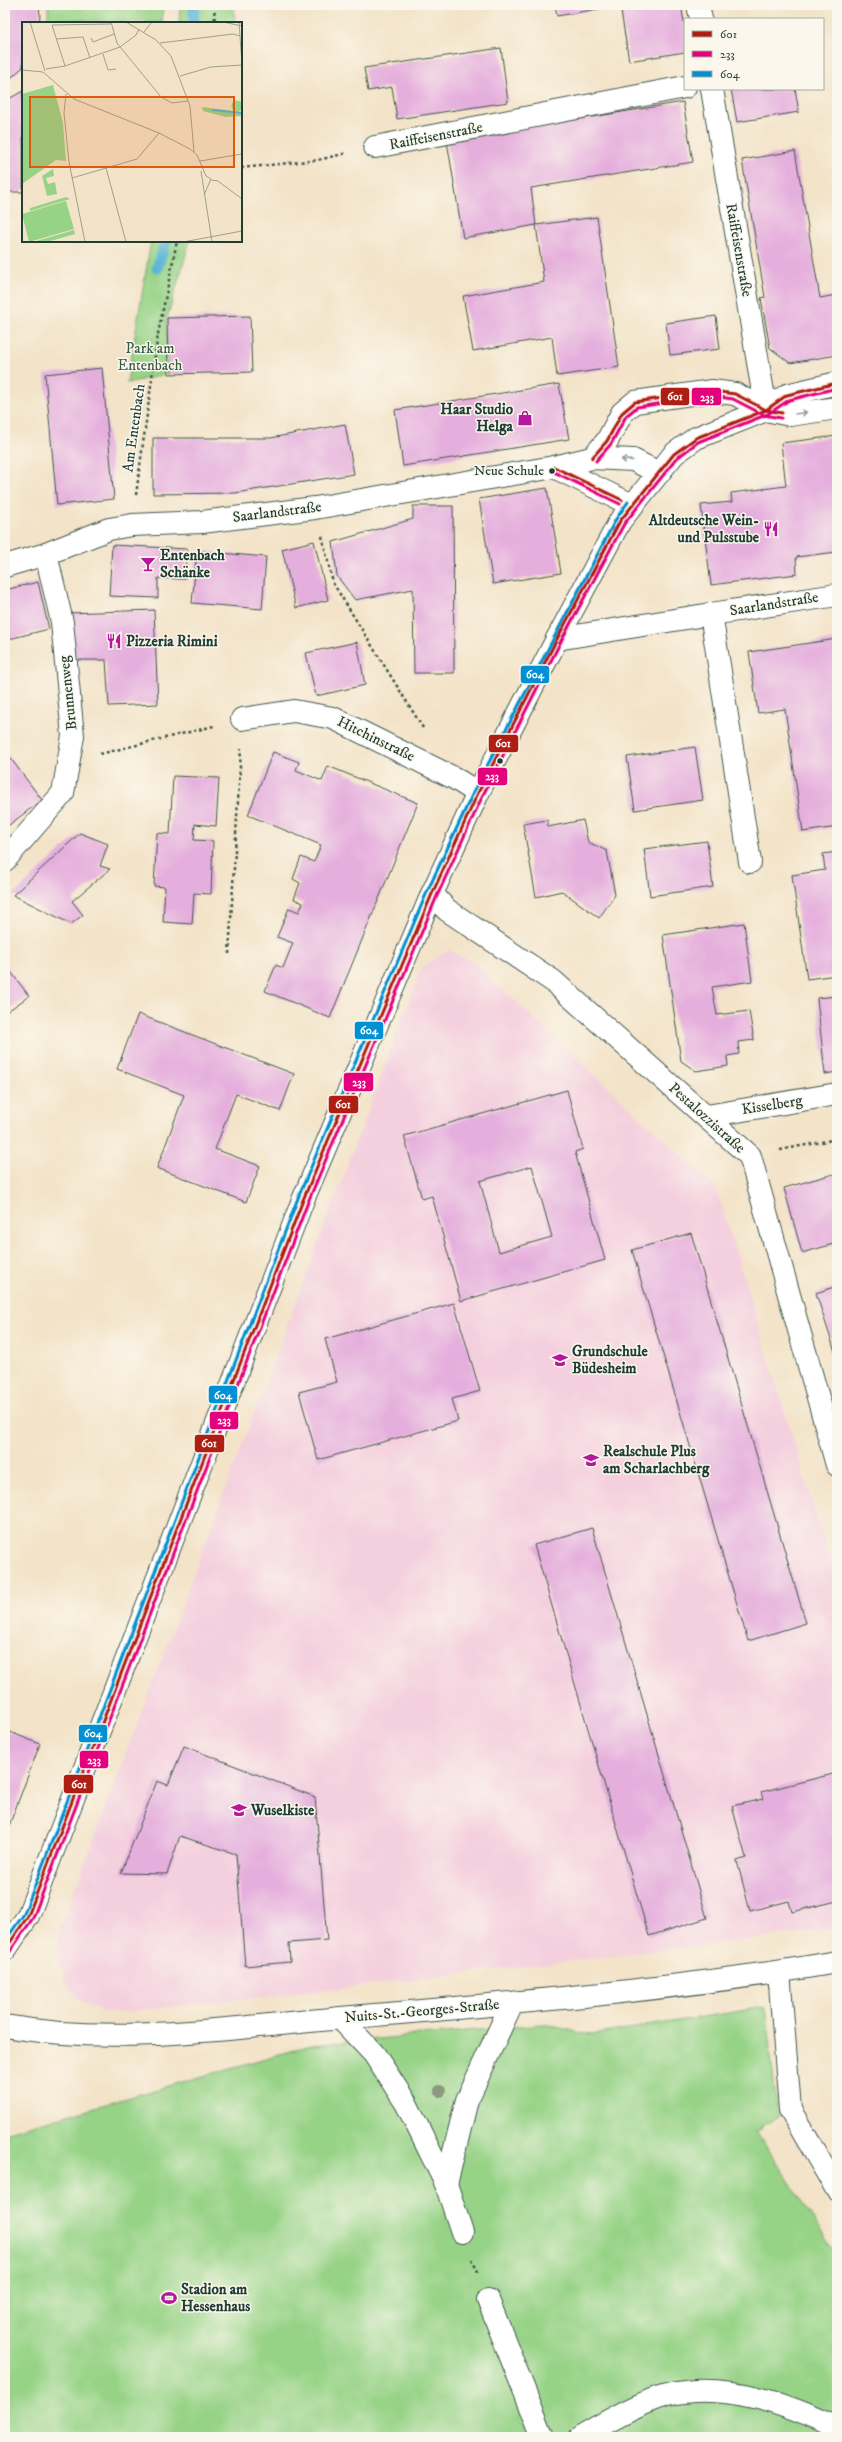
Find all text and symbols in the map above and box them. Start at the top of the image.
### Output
legend [684,18,824,90]
inset map [22,22,242,242]
text: 601 [720,27,737,42]
text: 233 [720,47,735,62]
text: 604 [720,67,741,82]
street label: Raiffeisenstraße [388,118,484,154]
street label: Raiffeisenstraße [721,202,757,298]
park label: Park am Entenbach [118,339,183,375]
street label: Am Entenbach [118,382,150,473]
line badge: 601 [660,387,690,406]
line badge: 233 [691,387,722,406]
text: 601 [667,390,683,404]
text: 233 [700,391,714,405]
place label: Haar Studio Helga [440,400,514,436]
shop icon: Haar Studio Helga [516,409,534,427]
one-way arrow [794,409,807,417]
one-way arrow [621,456,634,463]
place label: Neue Schule [474,462,544,480]
marker: Neue Schule [547,466,557,476]
street label: Saarlandstraße [232,497,322,527]
place label: Altdeutsche Wein- und Pulsstube [648,511,760,547]
restaurant icon: Altdeutsche Wein- und Pulsstube [762,520,780,538]
place label: Entenbach Schänke [160,546,225,582]
bar icon: Entenbach Schänke [139,555,157,573]
street label: Saarlandstraße [728,588,820,620]
restaurant icon: Pizzeria Rimini [105,632,123,650]
place label: Pizzeria Rimini [126,632,218,651]
street label: Brunnenweg [55,654,81,731]
line badge: 604 [520,665,550,684]
text: 604 [526,668,545,682]
street label: Hitchinstraße [334,712,418,766]
line badge: 601 [488,734,519,753]
text: 601 [495,737,511,751]
unlabelled marker [495,756,505,766]
line badge: 233 [477,767,508,786]
text: 233 [485,770,499,784]
line badge: 604 [354,1021,384,1040]
text: 604 [360,1024,379,1038]
line badge: 233 [343,1072,374,1092]
text: 233 [352,1076,366,1090]
street label: Pestalozzistraße [665,1079,749,1157]
street label: Kisselberg [740,1091,804,1119]
line badge: 601 [328,1095,359,1114]
text: 601 [335,1098,351,1112]
place label: Grundschule Büdesheim [572,1342,649,1378]
school or university icon: Grundschule Büdesheim [551,1351,569,1369]
line badge: 604 [208,1385,238,1404]
text: 604 [214,1389,233,1403]
line badge: 233 [209,1411,239,1430]
text: 233 [217,1414,231,1428]
line badge: 601 [194,1434,225,1453]
text: 601 [201,1437,217,1451]
place label: Realschule Plus am Scharlachberg [603,1442,710,1478]
school or university icon: Realschule Plus am Scharlachberg [582,1451,600,1469]
line badge: 604 [78,1724,108,1743]
text: 604 [84,1727,103,1741]
line badge: 233 [79,1750,109,1769]
text: 233 [87,1754,101,1768]
line badge: 601 [63,1774,94,1794]
text: 601 [71,1778,87,1792]
school or university icon: Wuselkiste [230,1801,248,1819]
place label: Wuselkiste [250,1801,315,1820]
street label: Nuits-St.-Georges-Straße [344,1995,500,2027]
place label: Stadion am Hessenhaus [181,2280,250,2316]
sports icon: Stadion am Hessenhaus [160,2289,178,2307]

